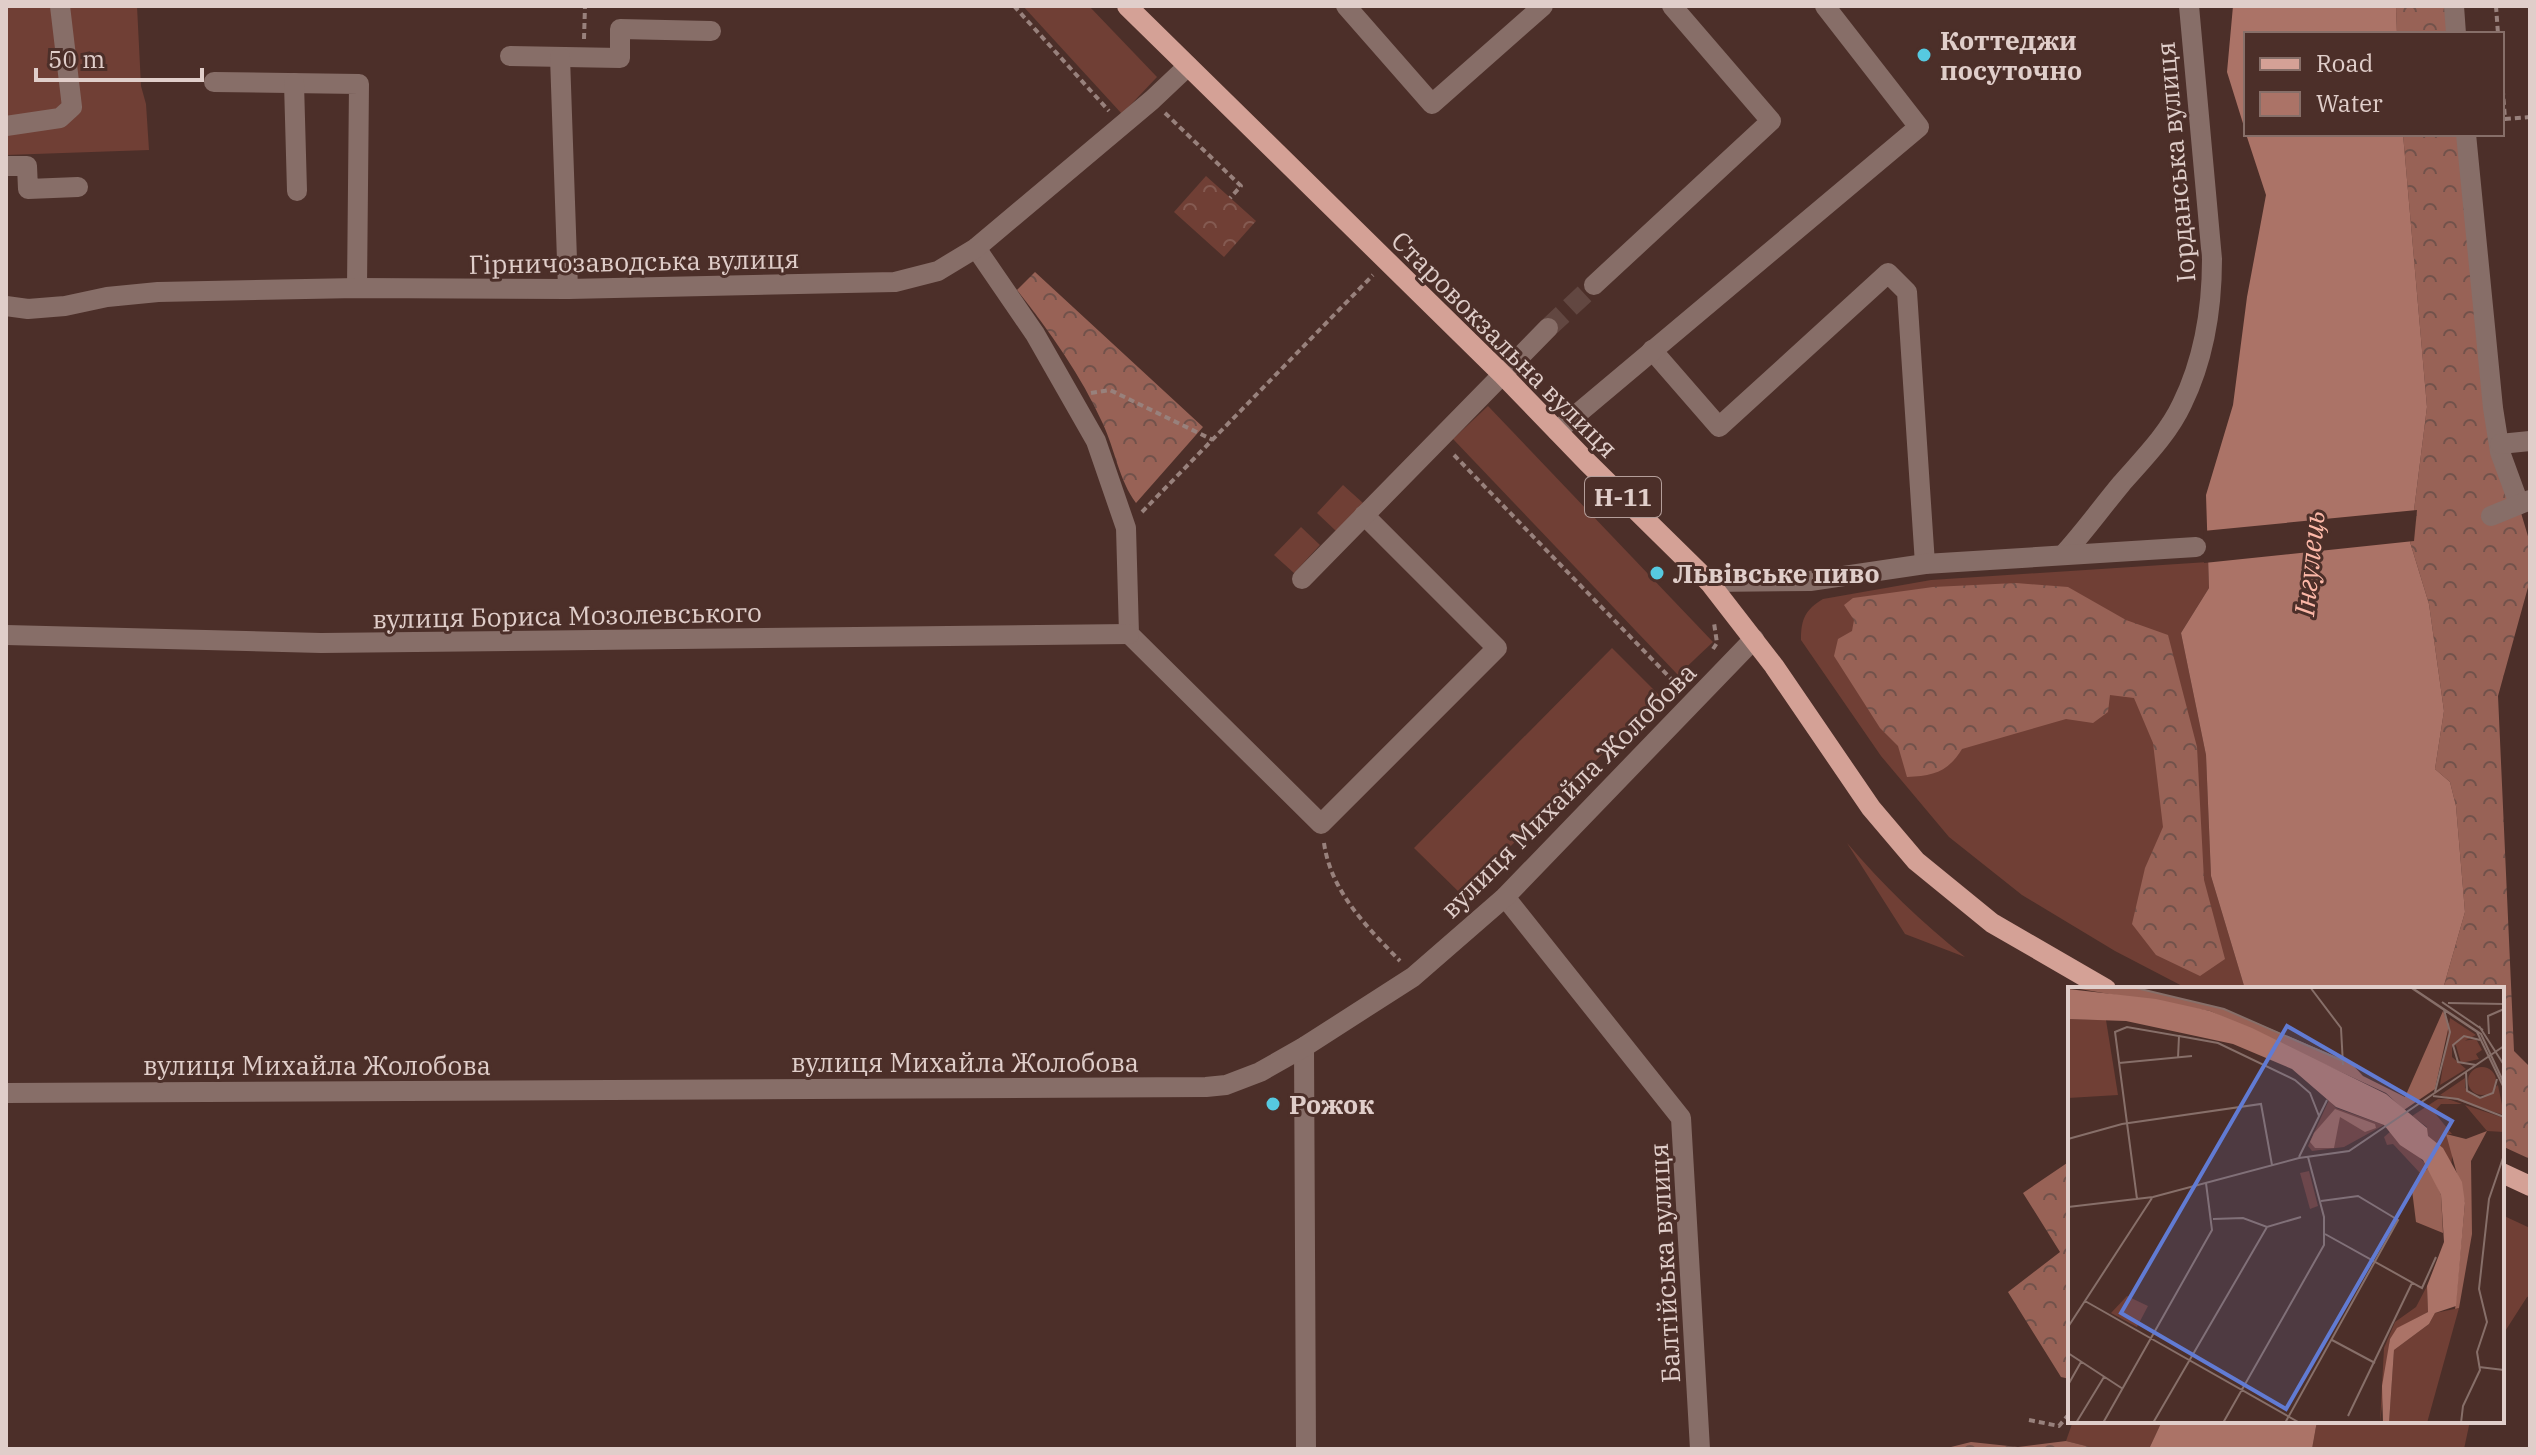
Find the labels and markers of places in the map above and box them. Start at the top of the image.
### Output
place label: Коттеджи посуточно [1940,23,2082,87]
marker: Коттеджи посуточно [1915,46,1933,64]
place label: Львівське пиво [1673,556,1880,590]
marker: Львівське пиво [1648,564,1666,582]
place label: Рожок [1289,1087,1374,1121]
marker: Рожок [1264,1095,1282,1113]

